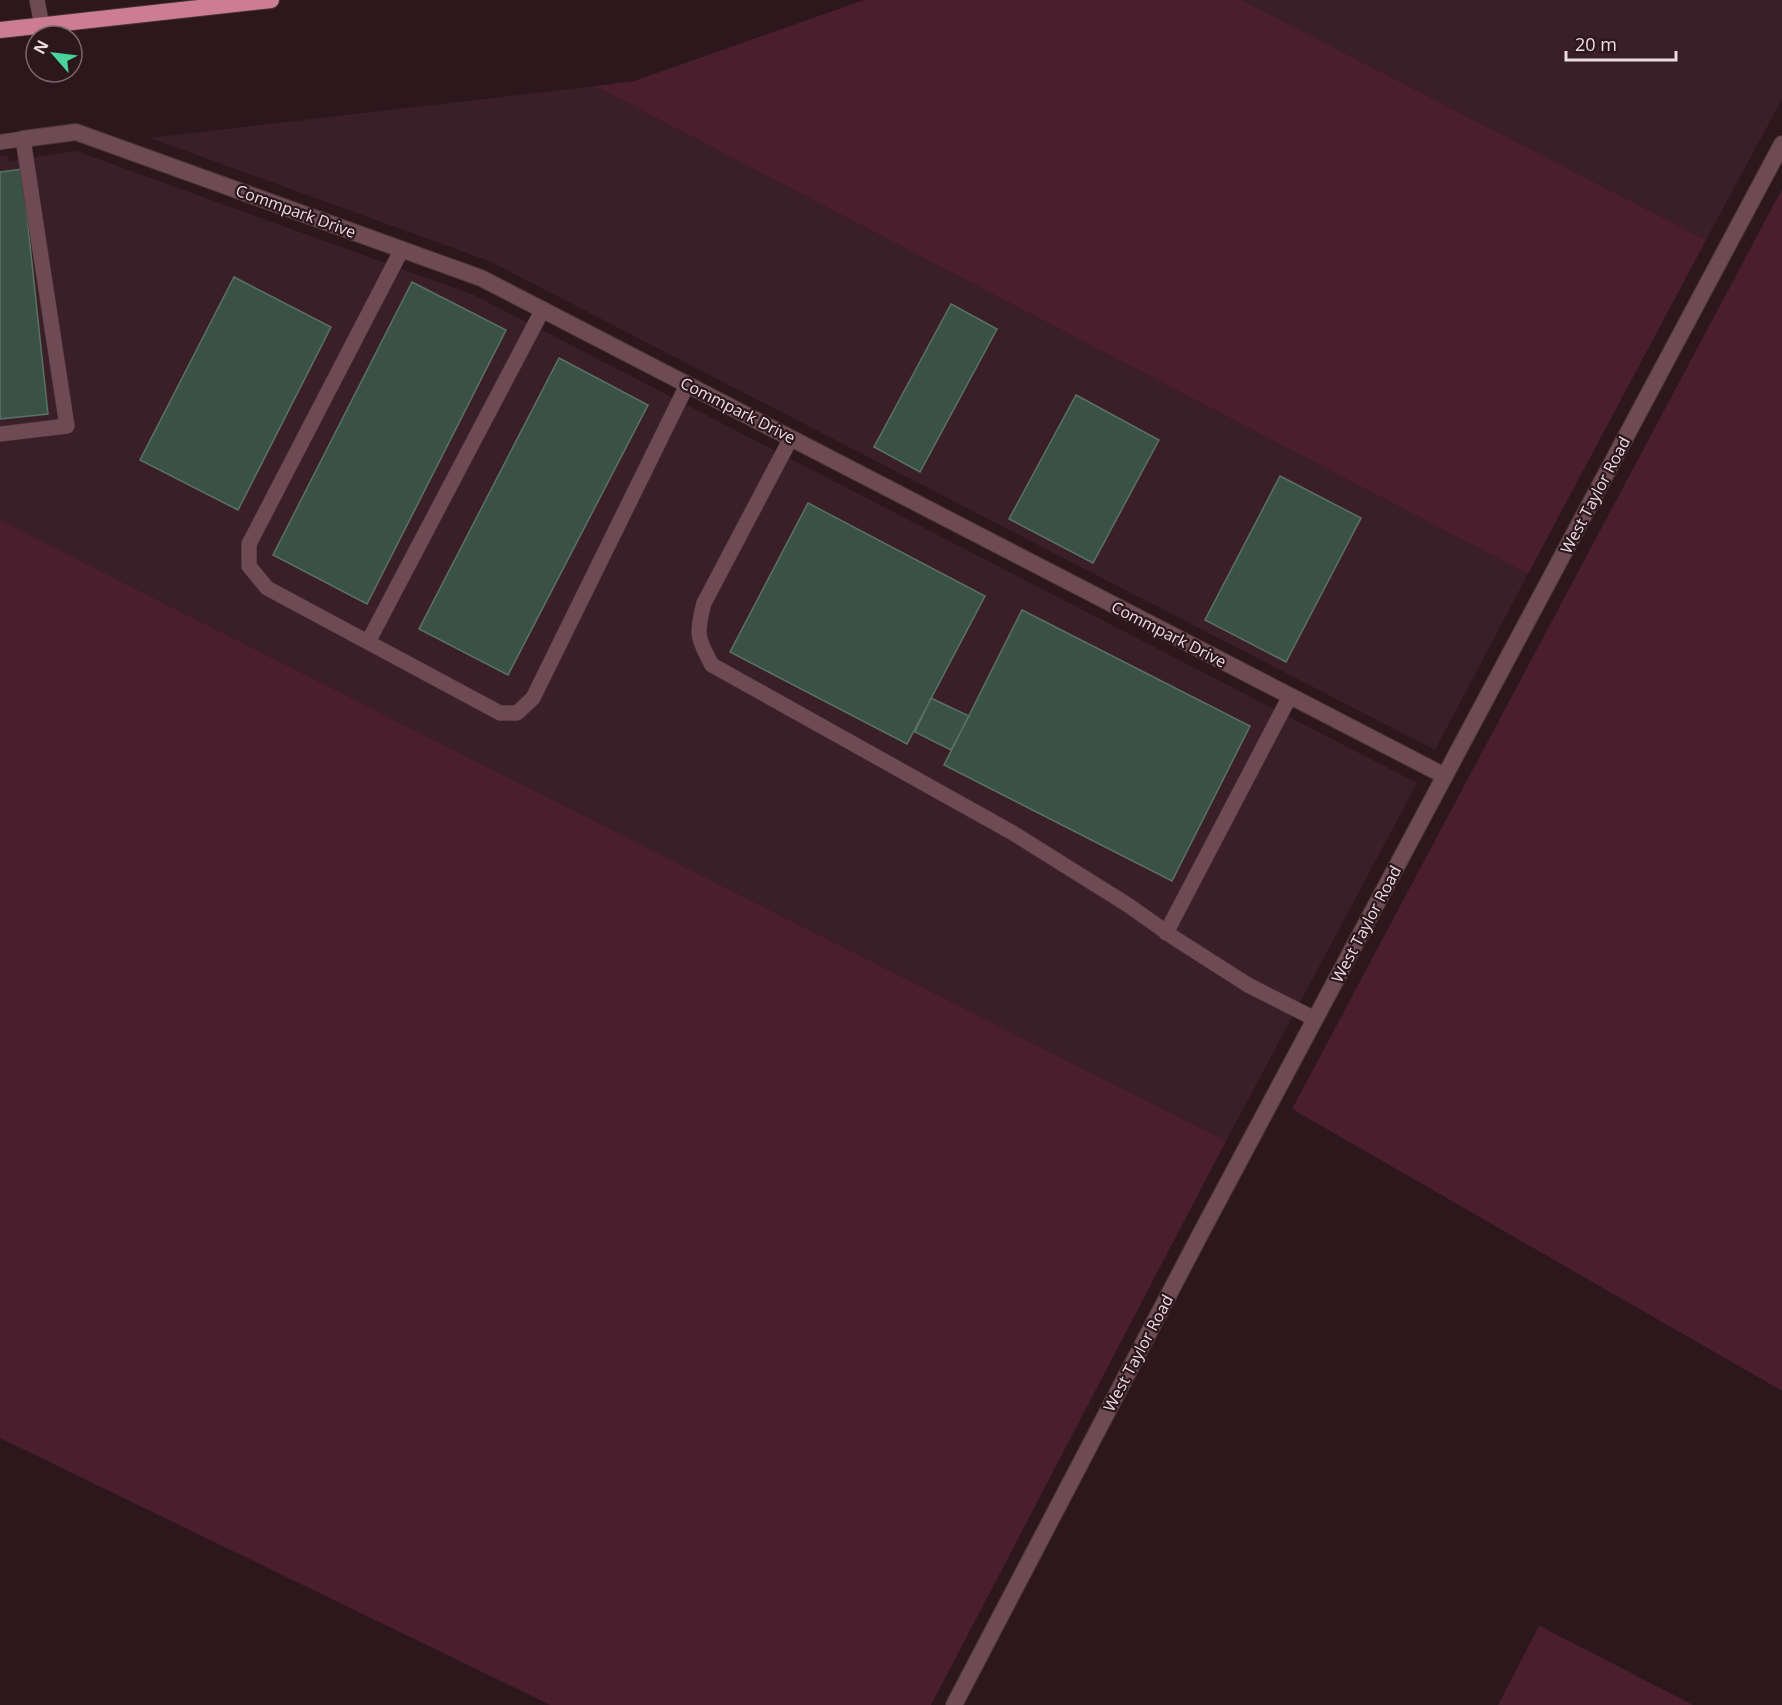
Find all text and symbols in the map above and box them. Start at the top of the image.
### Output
north arrow [24,24,84,84]
scale bar [1566,24,1676,62]
text: 20 m [1575,32,1617,56]
text: N [28,36,54,58]
street label: Commpark Drive [233,179,359,243]
street label: Commpark Drive [677,372,799,448]
street label: West Taylor Road [1555,433,1635,557]
street label: Commpark Drive [1108,596,1230,672]
street label: West Taylor Road [1326,862,1406,986]
street label: West Taylor Road [1098,1291,1178,1415]

